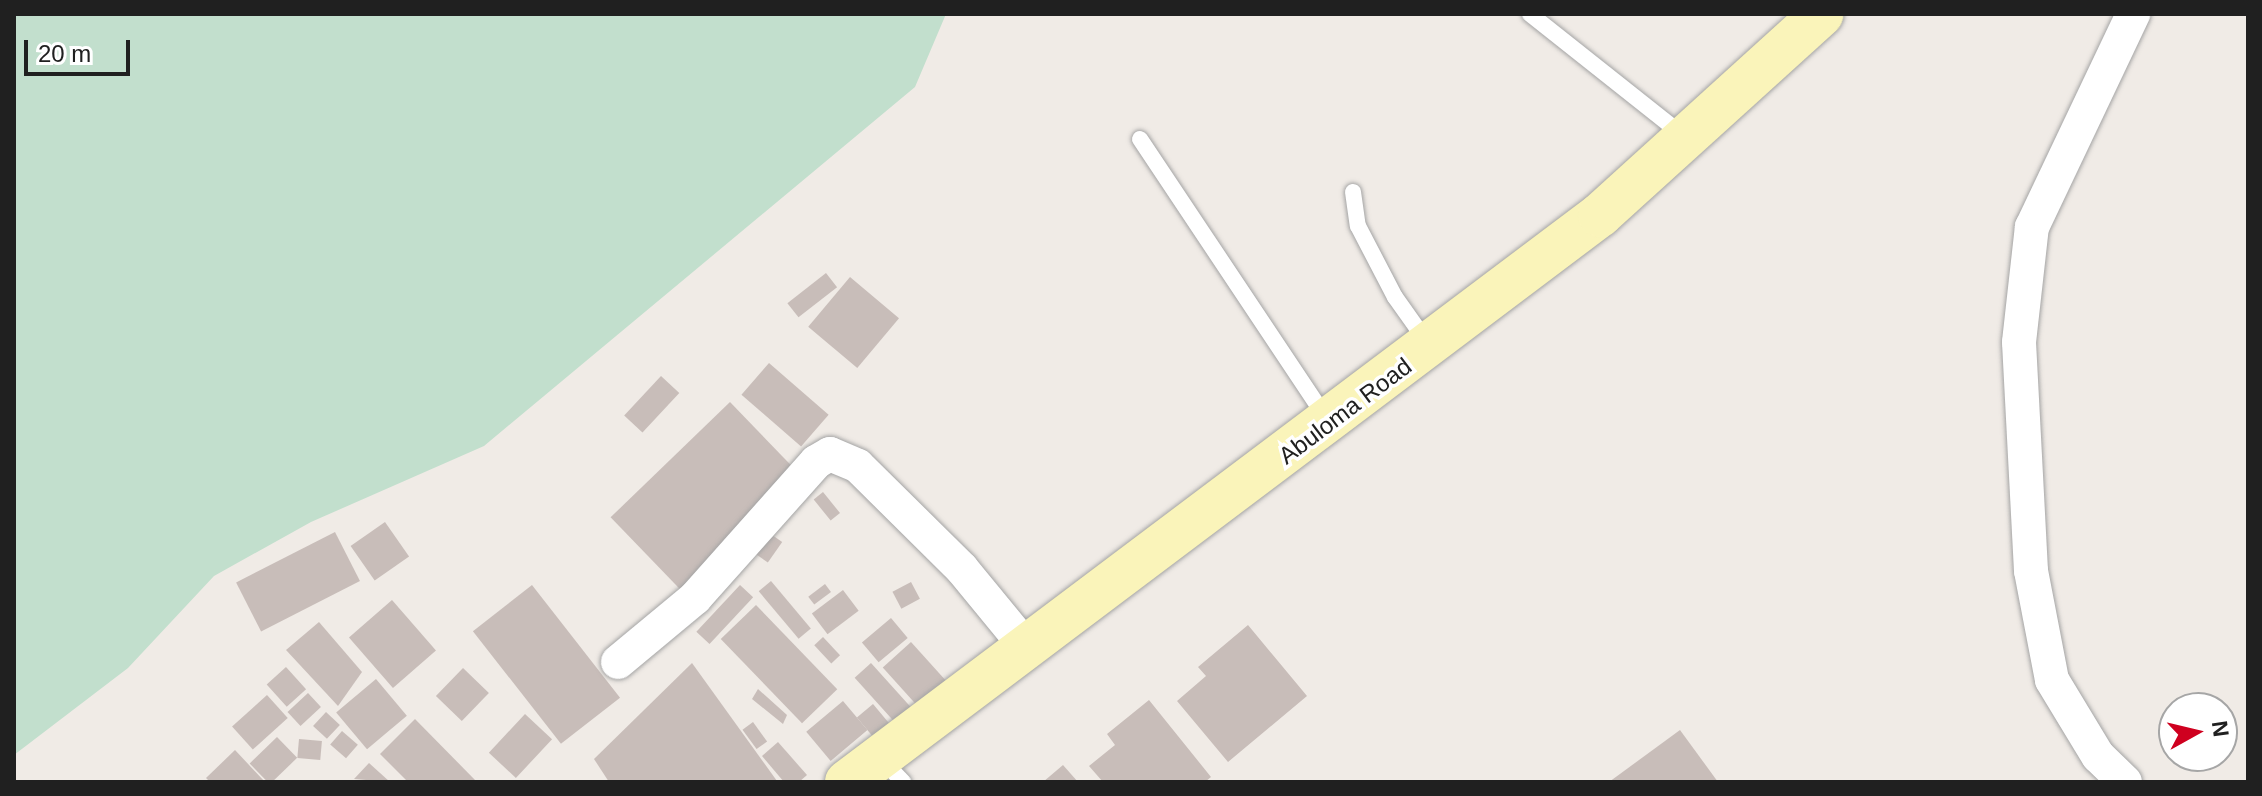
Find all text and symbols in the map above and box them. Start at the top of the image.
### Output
scale bar [28,24,134,74]
text: 20 m [38,40,91,67]
street label: Abuloma Road [1273,352,1417,470]
north arrow [2158,692,2238,772]
text: N [2207,719,2234,738]

